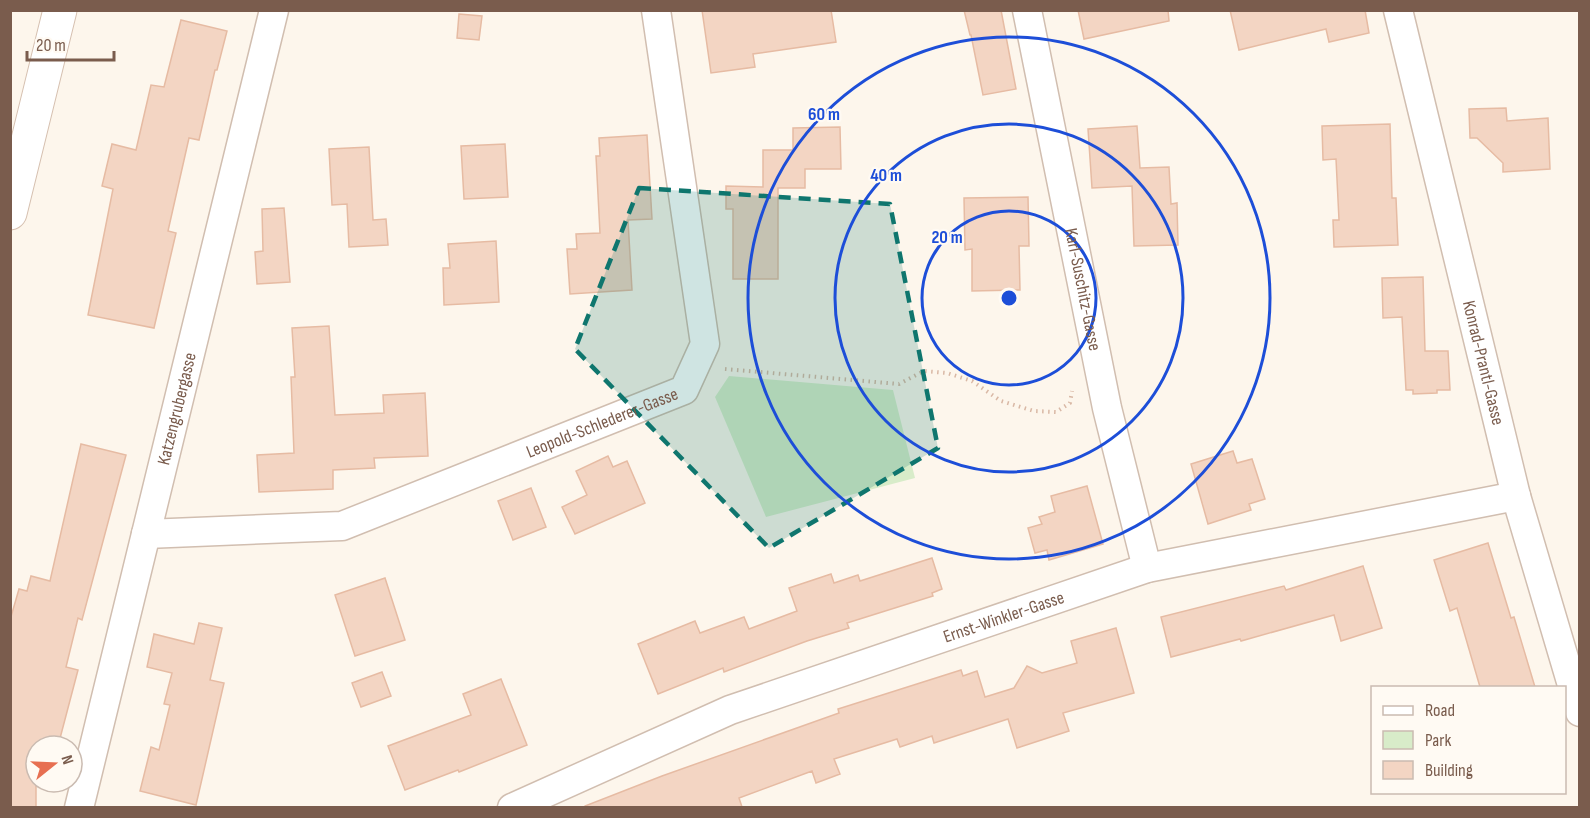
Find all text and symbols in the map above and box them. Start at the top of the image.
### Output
scale bar [27,24,114,62]
text: 20 m [36,35,66,56]
text: 60 m [808,104,840,125]
text: 40 m [870,165,902,186]
street label: Karl-Suschitz-Gasse [1060,226,1105,353]
text: 20 m [931,227,963,248]
centre of rings [999,288,1019,308]
street label: Konrad-Prantl-Gasse [1458,298,1508,427]
street label: Katzengrubergasse [153,351,201,467]
street label: Leopold-Schlederer-Gasse [523,384,681,463]
street label: Ernst-Winkler-Gasse [941,587,1067,648]
legend [1371,686,1566,794]
text: Road [1425,700,1455,721]
text: Park [1425,730,1451,751]
north arrow [24,734,84,794]
text: N [56,753,77,767]
text: Building [1425,760,1473,781]

